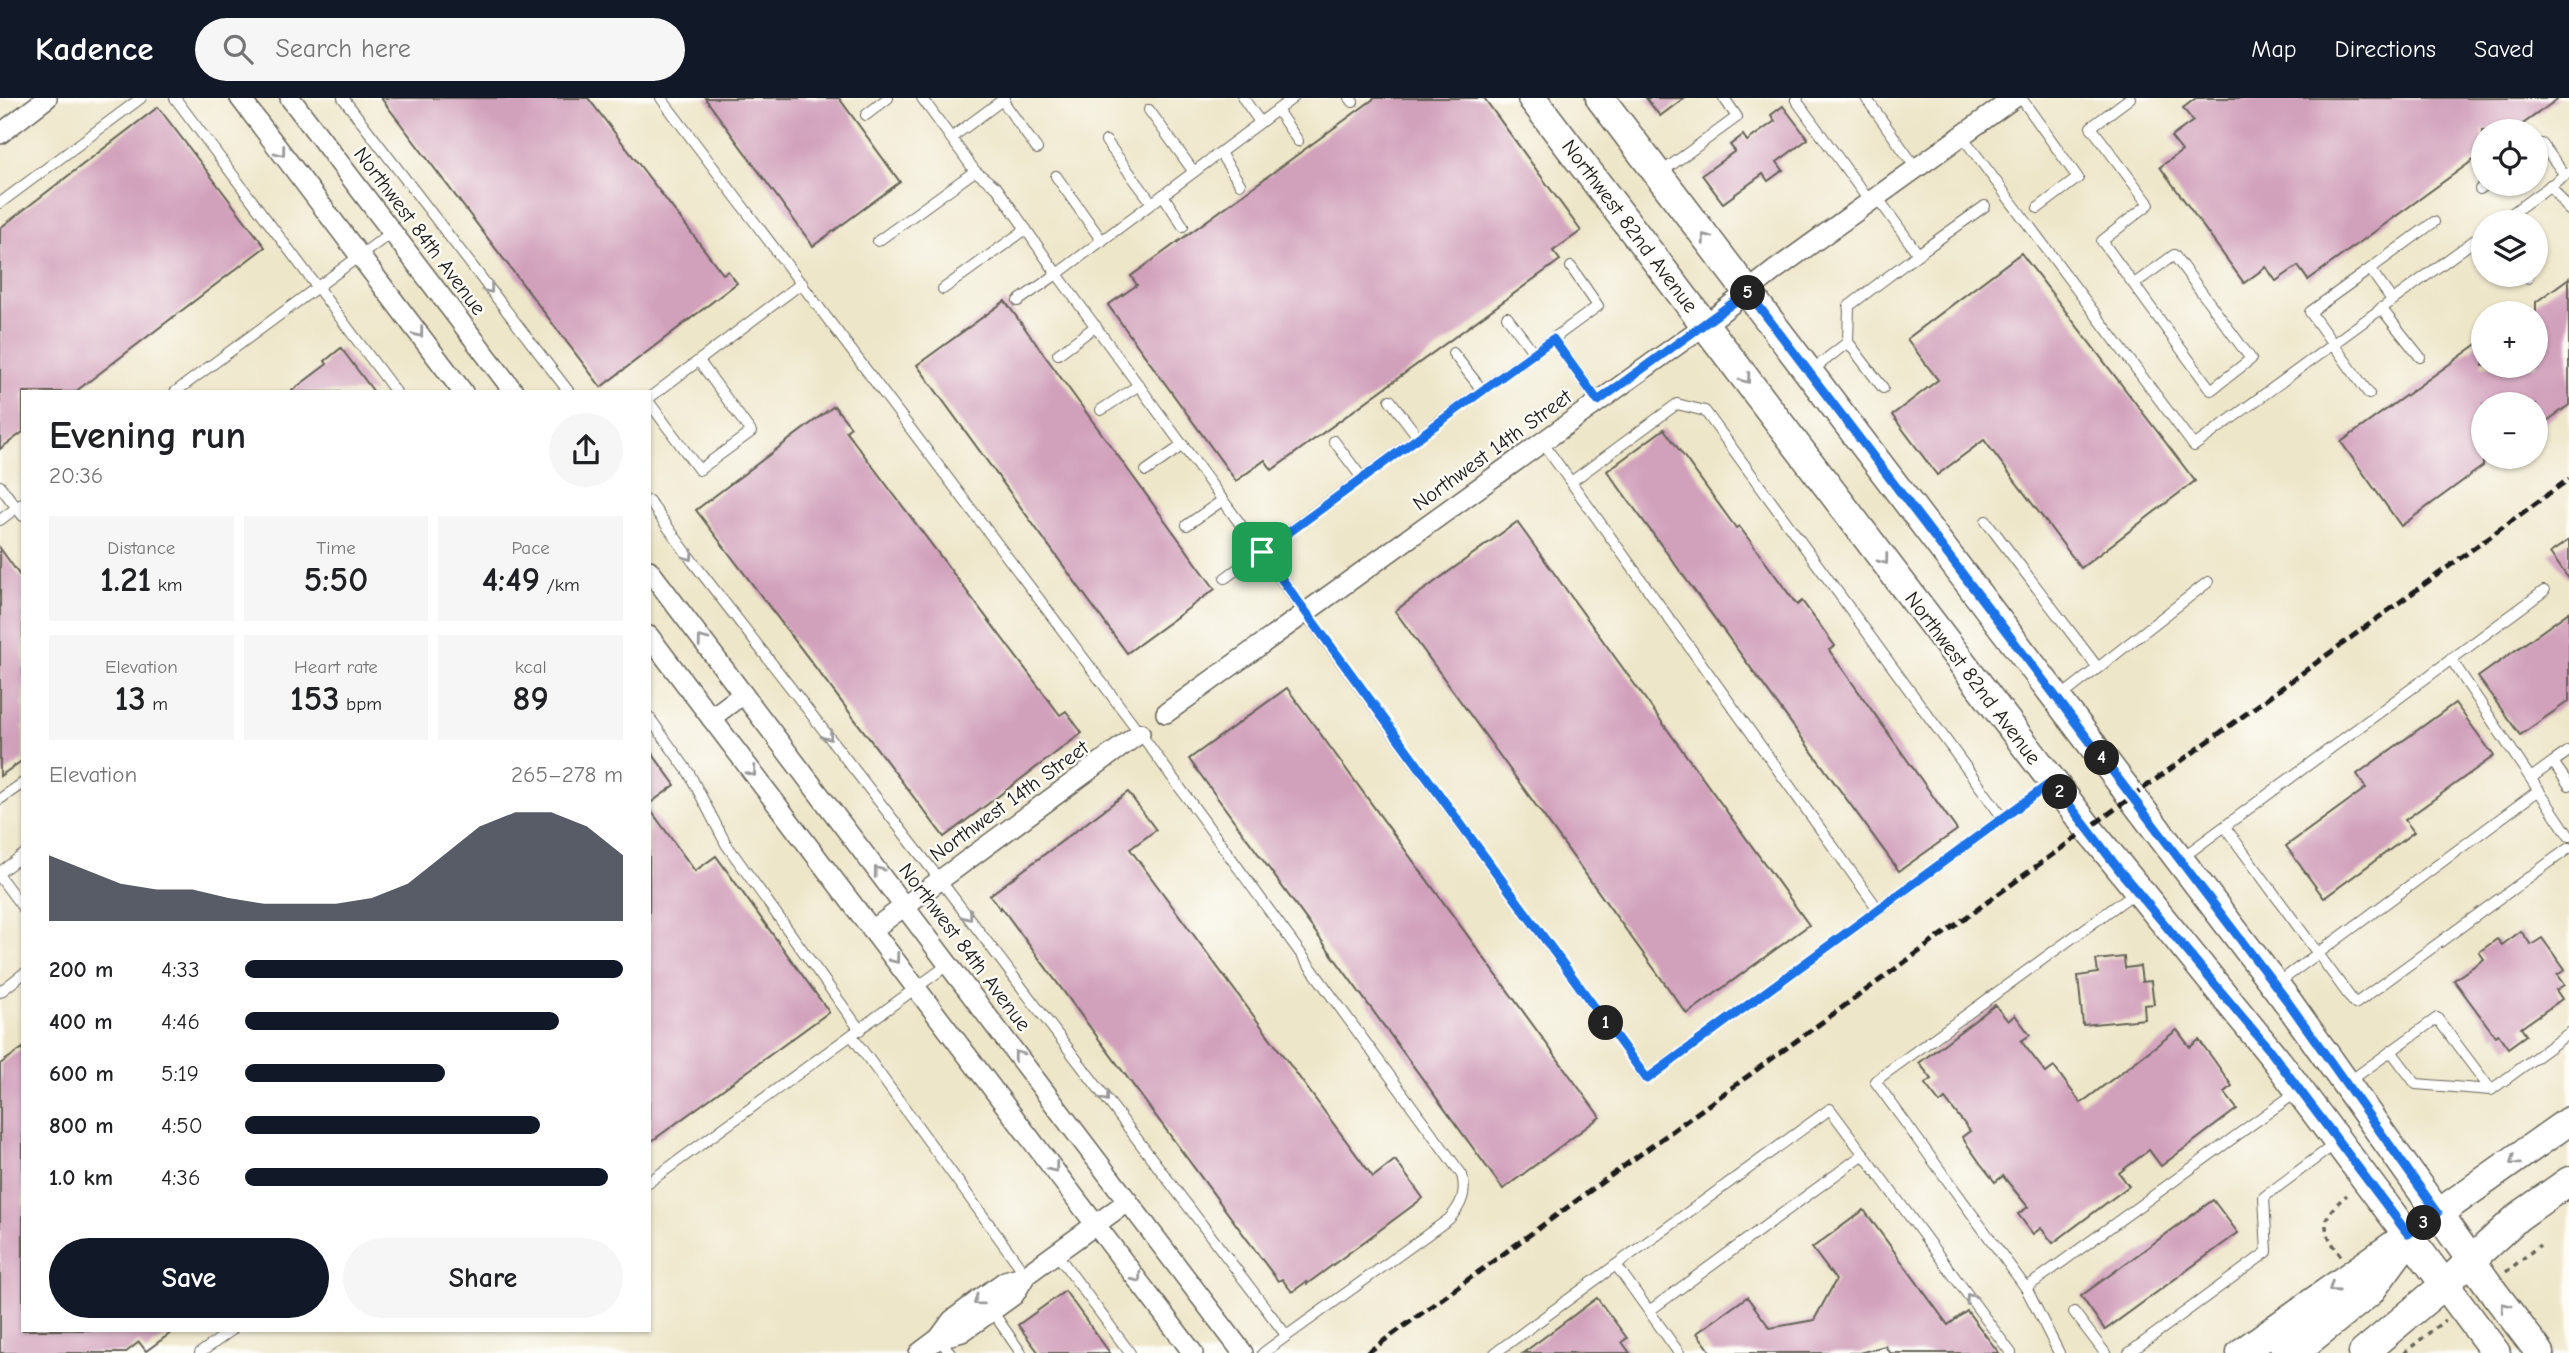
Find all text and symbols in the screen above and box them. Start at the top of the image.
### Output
search box [195,18,685,81]
text: Kadence [35,30,153,68]
icon: search [219,30,257,68]
text: Search here [275,34,411,64]
text: Map [2251,35,2297,63]
text: Directions [2335,35,2436,63]
text: Saved [2474,35,2534,63]
map controls [2471,119,2548,469]
button: locate [2471,119,2548,196]
street label: Northwest 82nd Avenue [1557,135,1703,317]
street label: Northwest 84th Avenue [349,142,491,320]
one-way arrow [273,145,285,157]
button: layers [2471,210,2548,287]
one-way arrow [1702,233,1715,245]
pin: 5 [1730,276,1766,310]
one-way arrow [481,281,494,294]
text: 5 [1742,281,1753,303]
button: + [2471,301,2548,378]
one-way arrow [410,326,423,338]
one-way arrow [1738,371,1750,384]
street label: Northwest 14th Street [1408,384,1577,516]
button: − [2471,392,2548,469]
button: share [549,413,623,487]
text: Evening run [49,414,246,458]
text: 20:36 [49,462,103,489]
pin [1232,522,1292,582]
icon: arrive [1243,533,1281,571]
text: Distance [107,537,175,559]
text: Time [316,537,356,559]
text: Pace [512,537,550,559]
one-way arrow [681,548,694,561]
one-way arrow [1875,552,1888,565]
text: 1.21 [100,559,151,600]
text: 5:50 [304,559,368,600]
text: 4:49 [482,559,540,600]
text: km [151,574,183,596]
text: /km [540,574,580,596]
street label: Northwest 82nd Avenue [1900,587,2046,769]
one-way arrow [698,635,710,648]
text: Elevation [105,656,178,678]
text: Heart rate [294,656,378,678]
text: kcal [515,656,547,678]
text: 13 [115,678,146,719]
text: 153 [290,678,340,719]
text: 89 [513,678,549,719]
text: m [146,693,168,715]
text: bpm [340,693,382,715]
one-way arrow [820,728,833,741]
street label: Northwest 14th Street [925,735,1094,867]
pin: 4 [2084,740,2120,776]
text: 4 [2097,746,2106,768]
text: Elevation [49,761,137,788]
text: 265–278 m [511,761,623,788]
one-way arrow [744,764,757,777]
pin: 2 [2042,774,2078,810]
text: 2 [2055,780,2064,802]
street label: Northwest 84th Avenue [894,858,1036,1036]
one-way arrow [873,866,886,878]
one-way arrow [959,908,972,921]
one-way arrow [886,951,899,964]
text: 200 m [49,956,113,983]
text: 4:33 [161,956,200,983]
pin: 1 [1588,1006,1624,1040]
text: 400 m [49,1008,113,1035]
text: 4:46 [161,1008,200,1035]
text: 1 [1602,1011,1609,1033]
one-way arrow [1013,1050,1026,1063]
text: 600 m [49,1060,114,1087]
text: 5:19 [161,1060,199,1087]
one-way arrow [1097,1089,1110,1102]
text: 800 m [49,1112,114,1139]
text: 4:50 [161,1112,203,1139]
one-way arrow [2509,1153,2522,1165]
one-way arrow [1045,1160,1058,1173]
text: 1.0 km [49,1164,113,1191]
text: 4:36 [161,1164,200,1191]
pin: 3 [2406,1206,2442,1240]
text: 3 [2419,1211,2428,1233]
button: Save [49,1238,329,1318]
button: Share [343,1238,623,1318]
one-way arrow [1129,1270,1141,1283]
one-way arrow [2328,1280,2341,1292]
one-way arrow [973,1292,986,1305]
one-way arrow [1966,1293,1978,1306]
one-way arrow [2500,1303,2513,1315]

